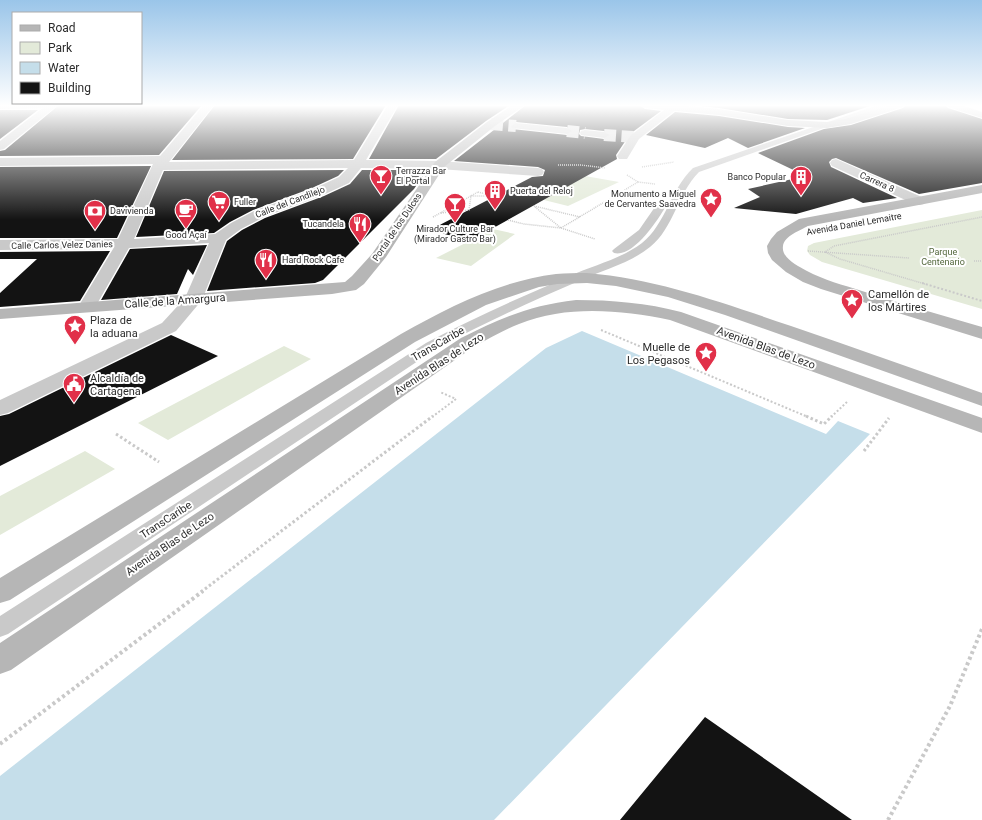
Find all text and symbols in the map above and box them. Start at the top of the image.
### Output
legend [12,12,142,104]
text: Road [48,21,76,35]
text: Park [48,41,73,55]
text: Water [48,61,79,75]
text: Building [48,81,91,95]
bar icon: Terrazza Bar El Portal [368,163,394,196]
building icon: Banco Popular [788,164,814,197]
place label: Terrazza Bar El Portal [396,166,446,186]
street label: Carrera 8 [858,170,896,194]
place label: Banco Popular [728,172,786,182]
building icon: Puerta del Reloj [482,178,508,211]
street label: Calle del Candilejo [254,184,326,220]
place label: Puerta del Reloj [510,186,573,196]
place icon: Monumento a Miguel de Cervantes Saavedra [698,186,724,219]
supermarket icon: Fuller [206,189,232,222]
place label: Monumento a Miguel de Cervantes Saavedra [604,189,696,209]
street label: Portal de los Dulces [371,191,424,263]
bar icon: Mirador Culture Bar (Mirador Gastro Bar) [442,191,468,224]
cafe icon: Good Açaí [173,197,199,230]
place label: Fuller [234,197,256,207]
bank icon: Davivienda [82,198,108,231]
place label: Davivienda [110,206,154,216]
restaurant icon: Tucandela [347,211,373,244]
street label: Avenida Daniel Lemaitre [806,211,903,237]
place label: Tucandela [303,219,344,229]
place label: Mirador Culture Bar (Mirador Gastro Bar) [414,224,496,245]
place label: Good Açaí [165,230,207,240]
street label: Calle Carlos Velez Danies [11,239,113,251]
restaurant icon: Hard Rock Cafe [253,247,279,280]
park label: Parque Centenario [921,247,965,267]
place label: Hard Rock Cafe [282,255,345,265]
place icon: Camellón de los Mártires [839,287,865,320]
place label: Camellón de los Mártires [868,288,929,314]
street label: Calle de la Amargura [124,291,226,311]
place icon: Plaza de la aduana [62,313,88,346]
place label: Plaza de la aduana [90,314,138,340]
street label: TransCaribe [409,324,467,364]
street label: Avenida Blas de Lezo [715,324,817,372]
street label: Avenida Blas de Lezo [392,330,486,398]
place icon: Muelle de Los Pegasos [693,340,719,373]
place label: Muelle de Los Pegasos [627,341,690,367]
public building icon: Alcaldía de Cartagena [61,371,87,404]
place label: Alcaldía de Cartagena [90,372,144,398]
street label: TransCaribe [138,498,194,542]
street label: Avenida Blas de Lezo [123,510,217,578]

